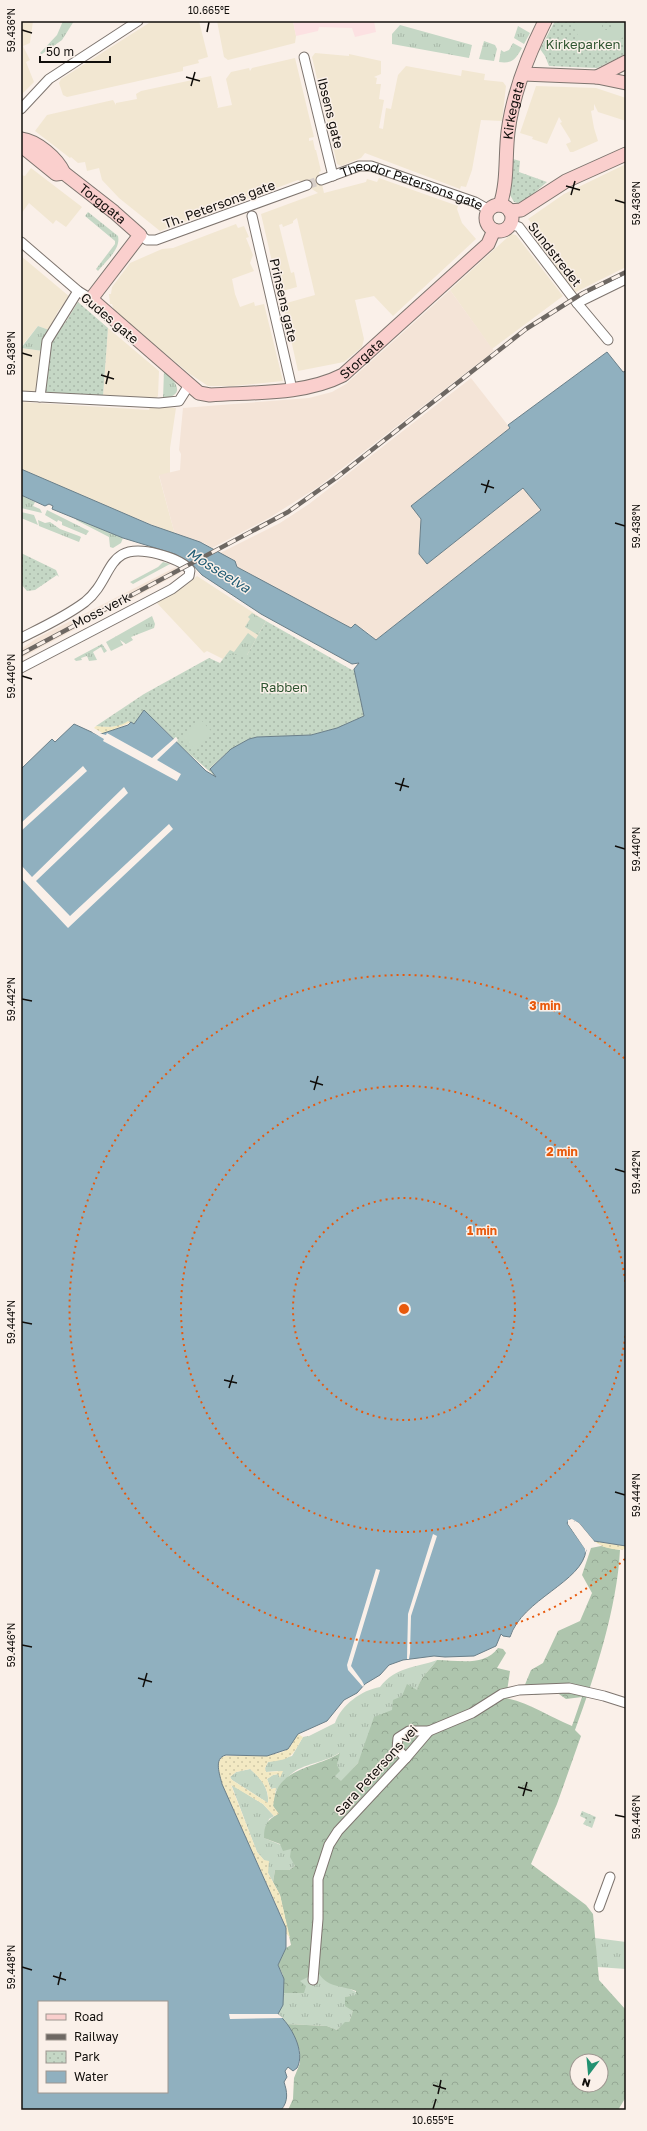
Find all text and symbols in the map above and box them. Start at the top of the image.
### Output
text: 10.665°E [188,4,230,16]
text: 59.436°N [5,8,17,52]
park label: Kirkeparken [545,36,621,52]
scale bar [40,38,110,64]
text: 50 m [46,44,74,59]
street label: Ibsens gate [314,76,348,150]
street label: Kirkegata [499,79,527,140]
street label: Theodor Petersons gate [338,158,486,213]
street label: Th. Petersons gate [161,176,277,232]
street label: Torggata [76,180,130,227]
text: 59.436°N [630,181,642,225]
street label: Sundstredet [525,219,585,289]
street label: Prinsens gate [267,257,301,343]
street label: Gudes gate [78,289,142,347]
text: 59.438°N [5,331,17,375]
street label: Storgata [336,334,387,382]
text: 59.438°N [630,504,642,548]
water label: Mosseelva [184,544,255,597]
street label: Moss verk [69,588,133,631]
text: 59.440°N [5,654,17,698]
park label: Rabben [260,679,308,695]
text: 59.440°N [630,827,642,871]
text: 59.442°N [5,977,17,1021]
text: 3 min [529,998,561,1013]
text: 2 min [546,1144,578,1159]
text: 59.442°N [630,1150,642,1194]
text: 1 min [467,1223,497,1238]
text: 59.444°N [5,1300,17,1344]
centre of rings [397,1302,411,1316]
text: 59.444°N [630,1473,642,1517]
text: 59.446°N [5,1623,17,1667]
street label: Sara Petersons vei [331,1722,421,1818]
text: 59.446°N [630,1795,642,1839]
text: 59.448°N [5,1945,17,1989]
legend [38,2001,168,2093]
text: Road [74,2009,103,2024]
text: Railway [74,2029,119,2044]
text: Park [74,2049,100,2064]
north arrow [569,2053,609,2093]
text: Water [74,2069,108,2084]
text: N [580,2076,592,2090]
text: 10.655°E [412,2114,454,2126]

